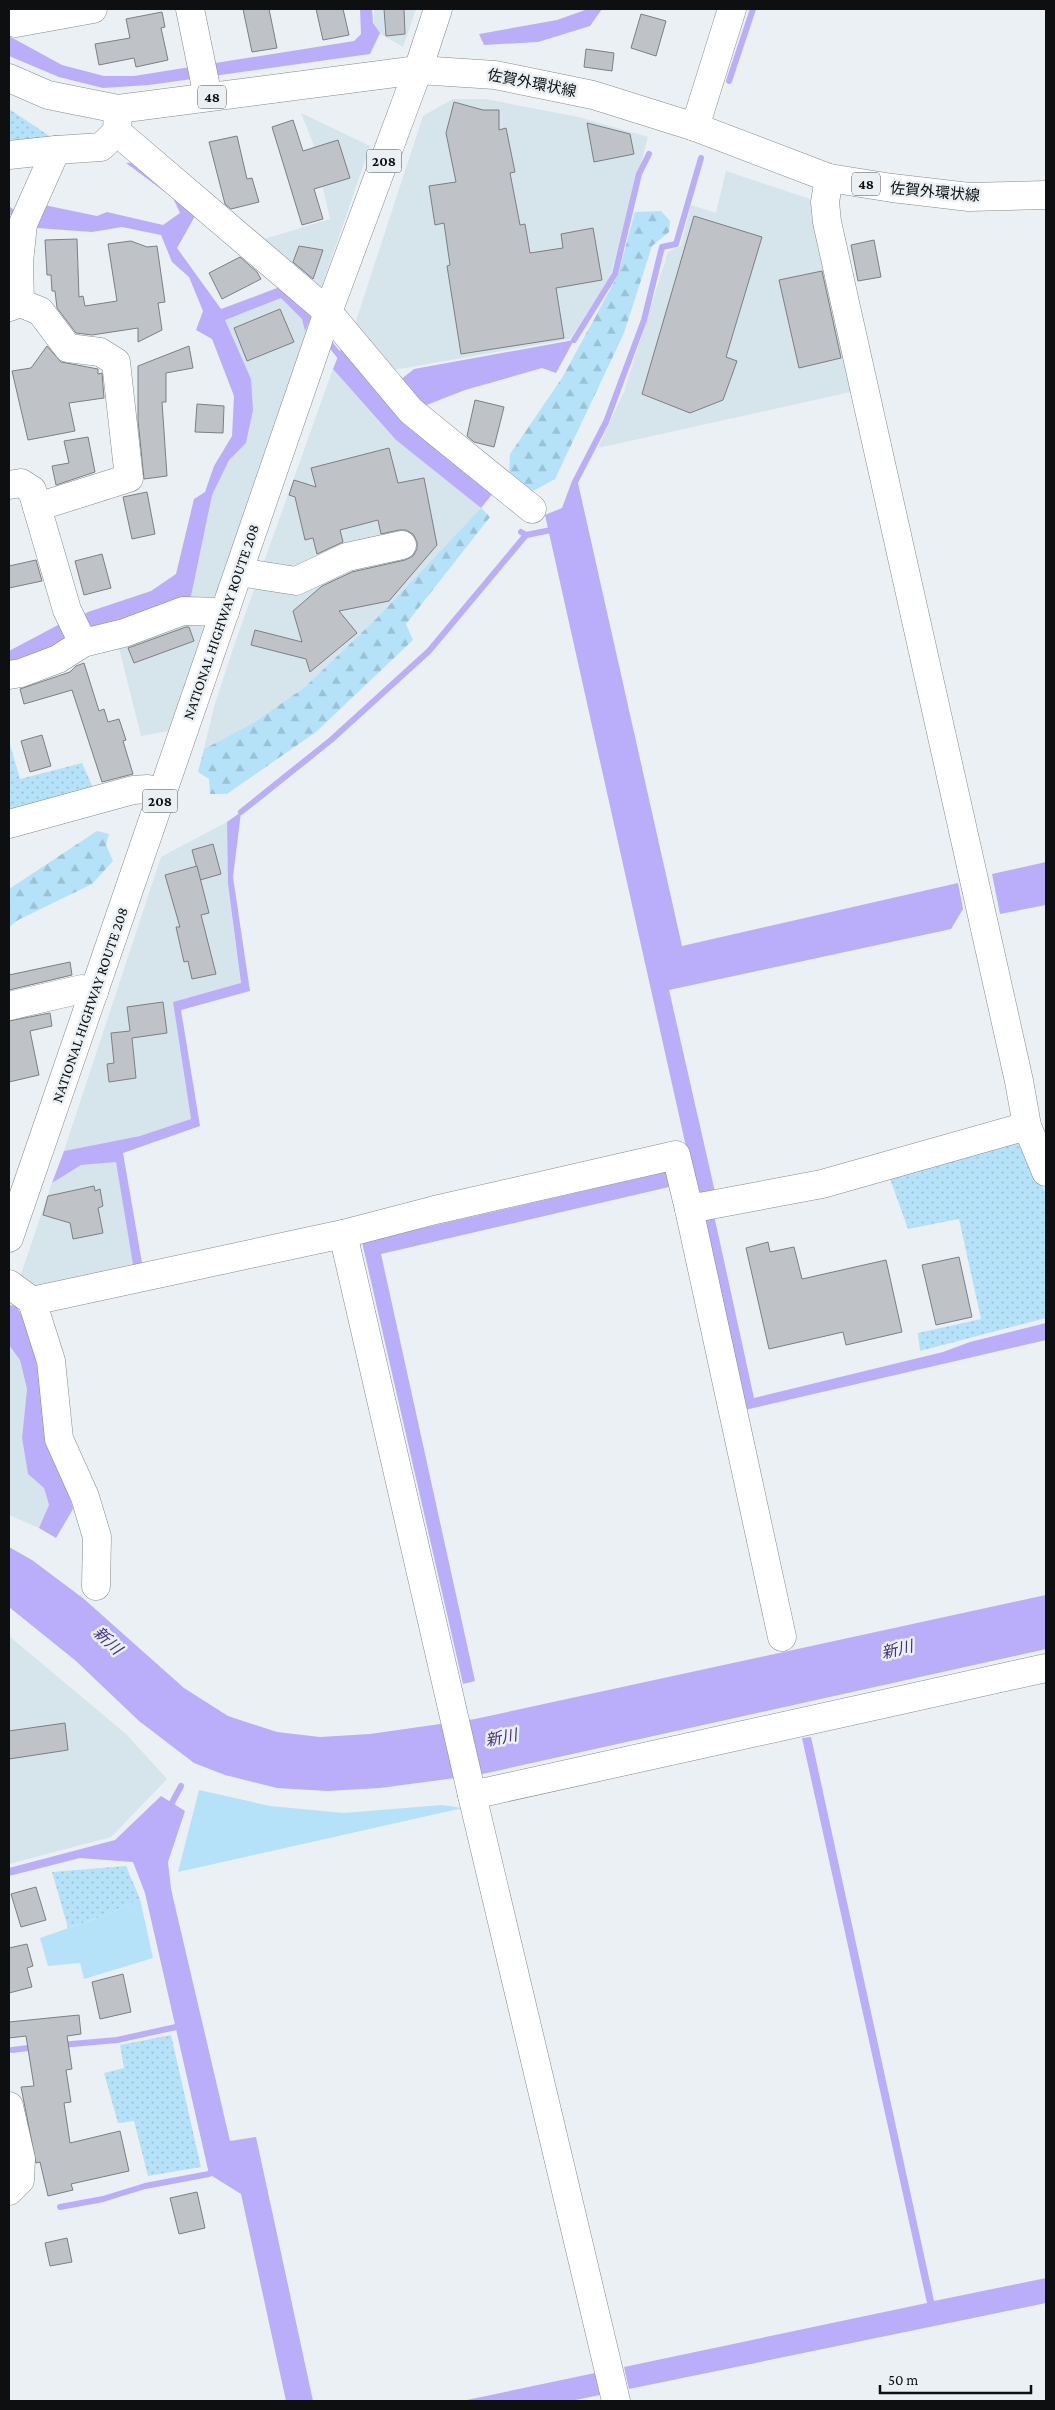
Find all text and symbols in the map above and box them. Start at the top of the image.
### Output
street label: 佐賀外環状線 [486,66,578,99]
road number: 48 [198,85,226,108]
road number: 208 [366,150,402,172]
road number: 48 [852,172,880,195]
street label: 佐賀外環状線 [889,179,981,204]
street label: NATIONAL HIGHWAY ROUTE 208 [180,522,262,722]
road number: 208 [142,789,178,812]
street label: NATIONAL HIGHWAY ROUTE 208 [49,905,131,1105]
water label: 新川 [90,1623,127,1659]
water label: 新川 [880,1637,917,1661]
water label: 新川 [484,1726,520,1749]
scale bar [880,2362,1031,2394]
text: 50 m [888,2372,918,2388]

